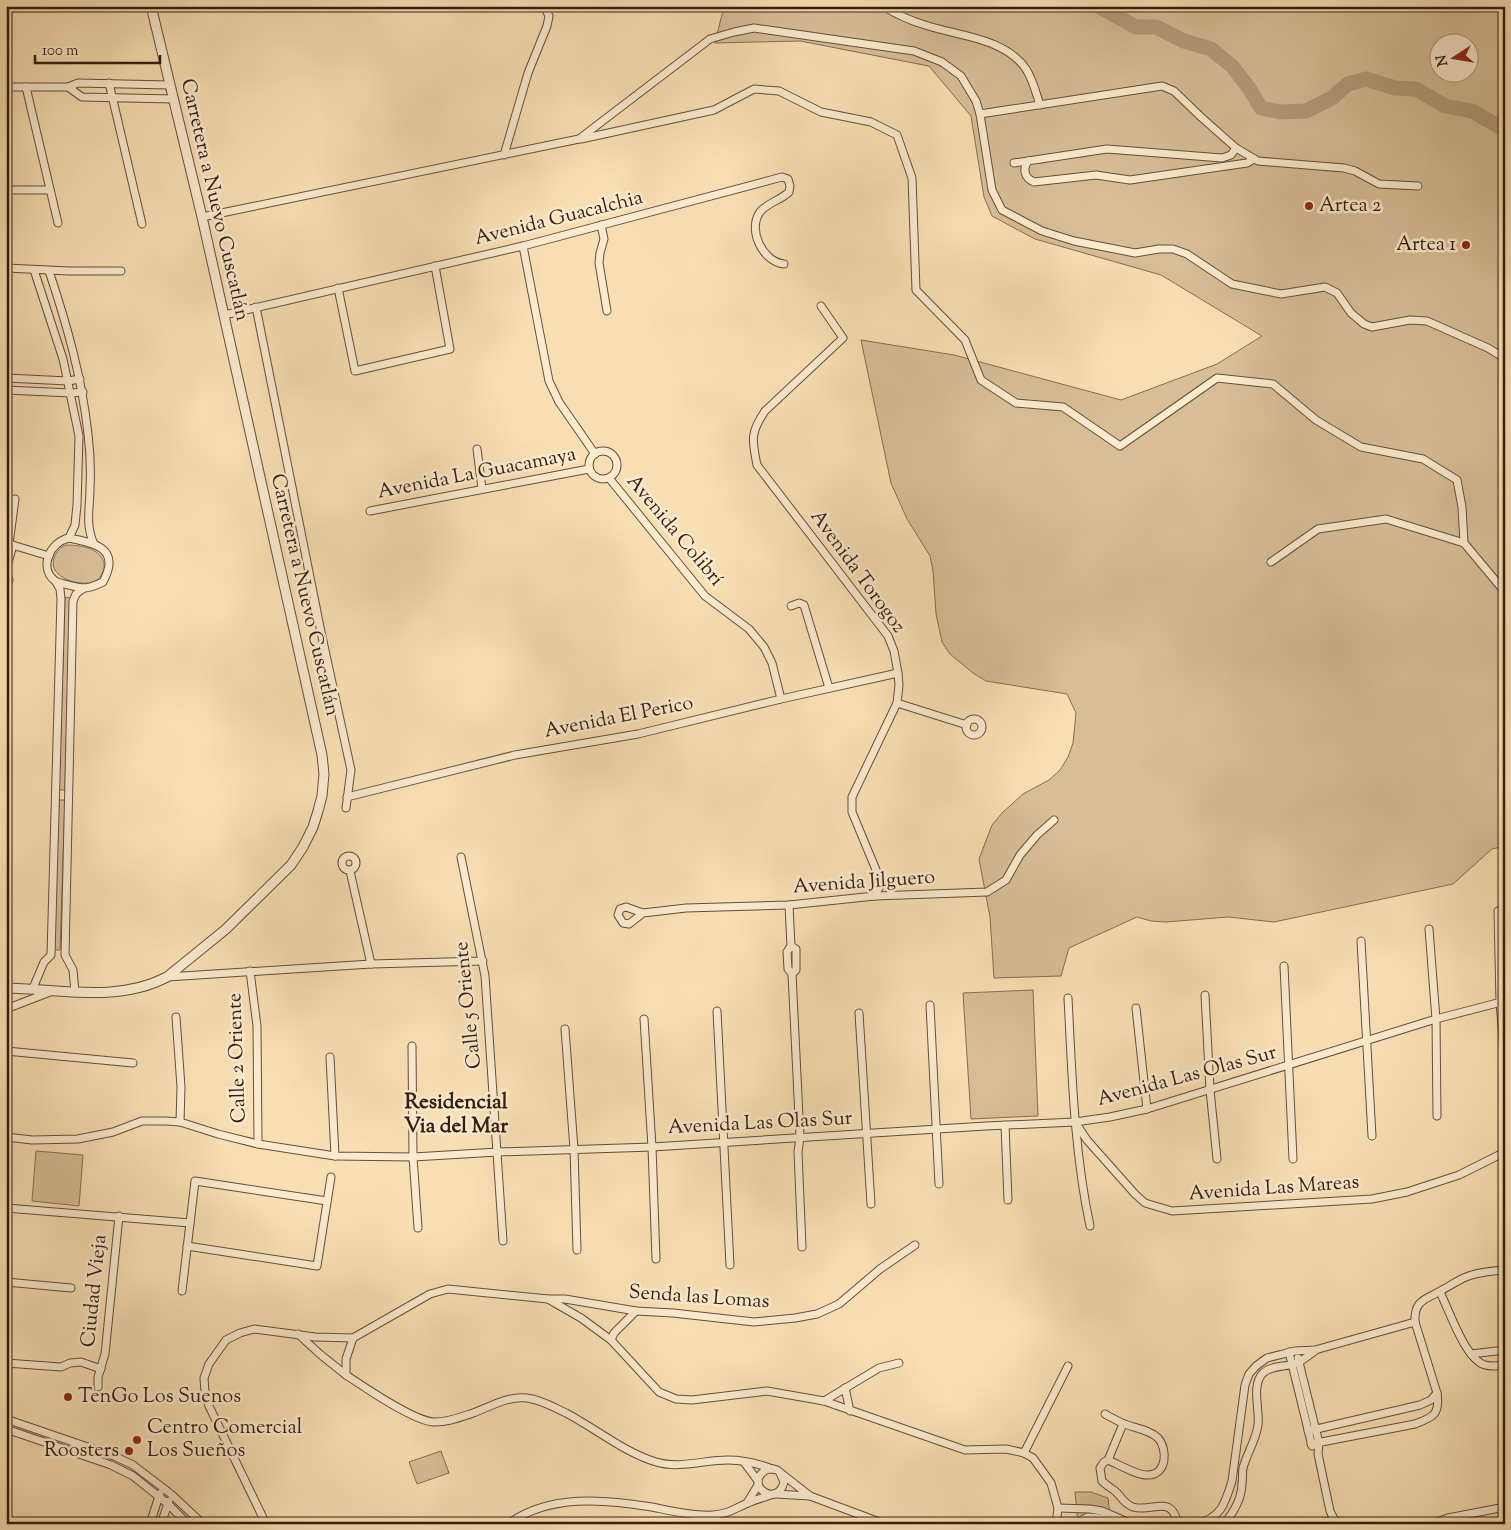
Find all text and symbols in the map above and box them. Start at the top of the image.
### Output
scale bar [35,32,160,64]
north arrow [1428,32,1478,82]
text: 100 m [42,41,79,62]
text: N [1432,53,1454,68]
street label: Carretera a Nuevo Cuscatlán [172,76,256,324]
street label: Avenida Guacalchia [472,184,646,254]
place label: Artea 2 [1319,192,1381,221]
marker: Artea 2 [1303,200,1315,212]
place label: Artea 1 [1396,231,1456,260]
marker: Artea 1 [1460,239,1472,251]
street label: Avenida La Guacamaya [375,441,579,507]
street label: Avenida Colibrí [618,469,730,593]
street label: Carretera a Nuevo Cuscatlán [262,471,346,719]
street label: Avenida Torogoz [802,504,912,640]
street label: Avenida El Perico [542,689,696,747]
street label: Avenida Jilguero [792,864,936,902]
street label: Calle 5 Oriente [448,940,490,1070]
street label: Calle 2 Oriente [221,992,255,1124]
street label: Avenida Las Olas Sur [1094,1039,1281,1115]
district label: Residencial Via del Mar [404,1088,508,1142]
street label: Avenida Las Olas Sur [667,1105,854,1143]
street label: Avenida Las Mareas [1188,1169,1361,1209]
street label: Ciudad Vieja [75,1233,115,1349]
street label: Senda las Lomas [628,1279,771,1317]
place label: TenGo Los Suenos [78,1383,241,1412]
marker: TenGo Los Suenos [62,1391,74,1403]
place label: Centro Comercial Los Sueños [147,1414,303,1466]
marker: Centro Comercial Los Sueños [131,1434,143,1446]
place label: Roosters [44,1437,119,1466]
marker: Roosters [123,1445,135,1457]

